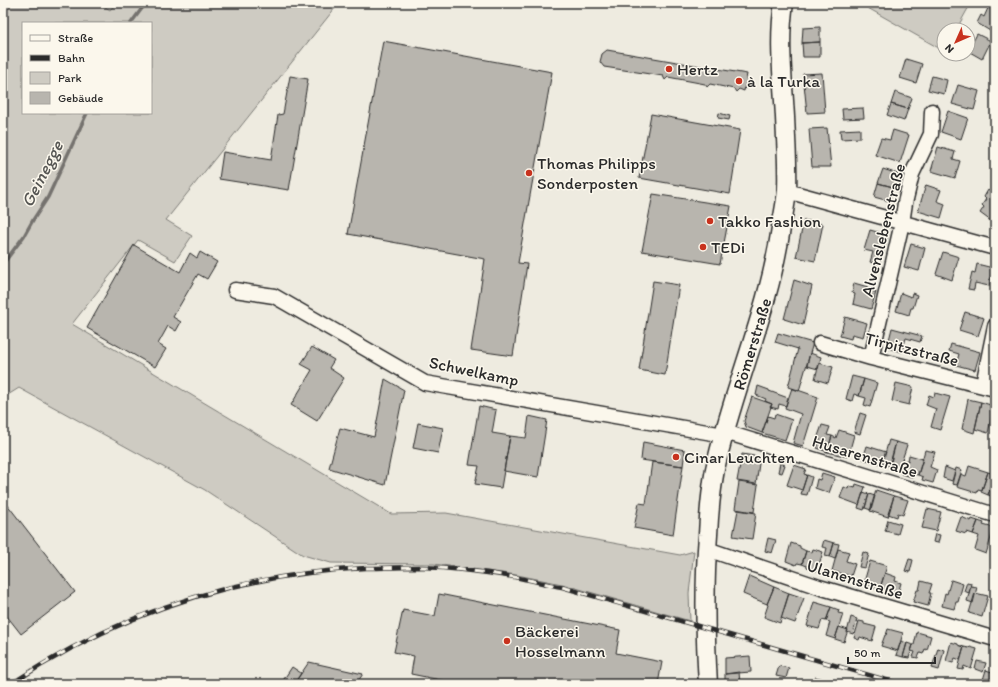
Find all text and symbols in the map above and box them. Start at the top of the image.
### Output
legend [22,22,152,114]
north arrow [936,22,976,62]
text: Straße [58,31,93,45]
text: N [942,41,957,56]
text: Bahn [58,51,85,65]
place label: Hertz [677,59,718,79]
marker: Hertz [664,64,674,74]
text: Park [58,71,82,85]
place label: à la Turka [747,71,820,91]
marker: à la Turka [734,76,744,86]
text: Gebäude [58,91,103,105]
water label: Geinegge [16,136,69,211]
place label: Thomas Philipps Sonderposten [537,153,656,193]
street label: Alvenslebenstraße [857,161,909,299]
marker: Thomas Philipps Sonderposten [524,168,534,178]
place label: Takko Fashion [718,211,821,231]
marker: Takko Fashion [705,216,715,226]
place label: TEDi [711,237,745,257]
marker: TEDi [698,242,708,252]
street label: Römerstraße [729,296,775,392]
street label: Tirpitzstraße [863,328,961,370]
street label: Schwelkamp [427,352,521,390]
street label: Husarenstraße [810,430,920,482]
place label: Cinar Leuchten [684,447,795,467]
marker: Cinar Leuchten [671,452,681,462]
street label: Ulanenstraße [804,555,906,603]
place label: Bäckerei Hosselmann [515,621,606,661]
marker: Bäckerei Hosselmann [502,636,512,646]
scale bar [848,639,935,665]
text: 50 m [854,646,880,660]

